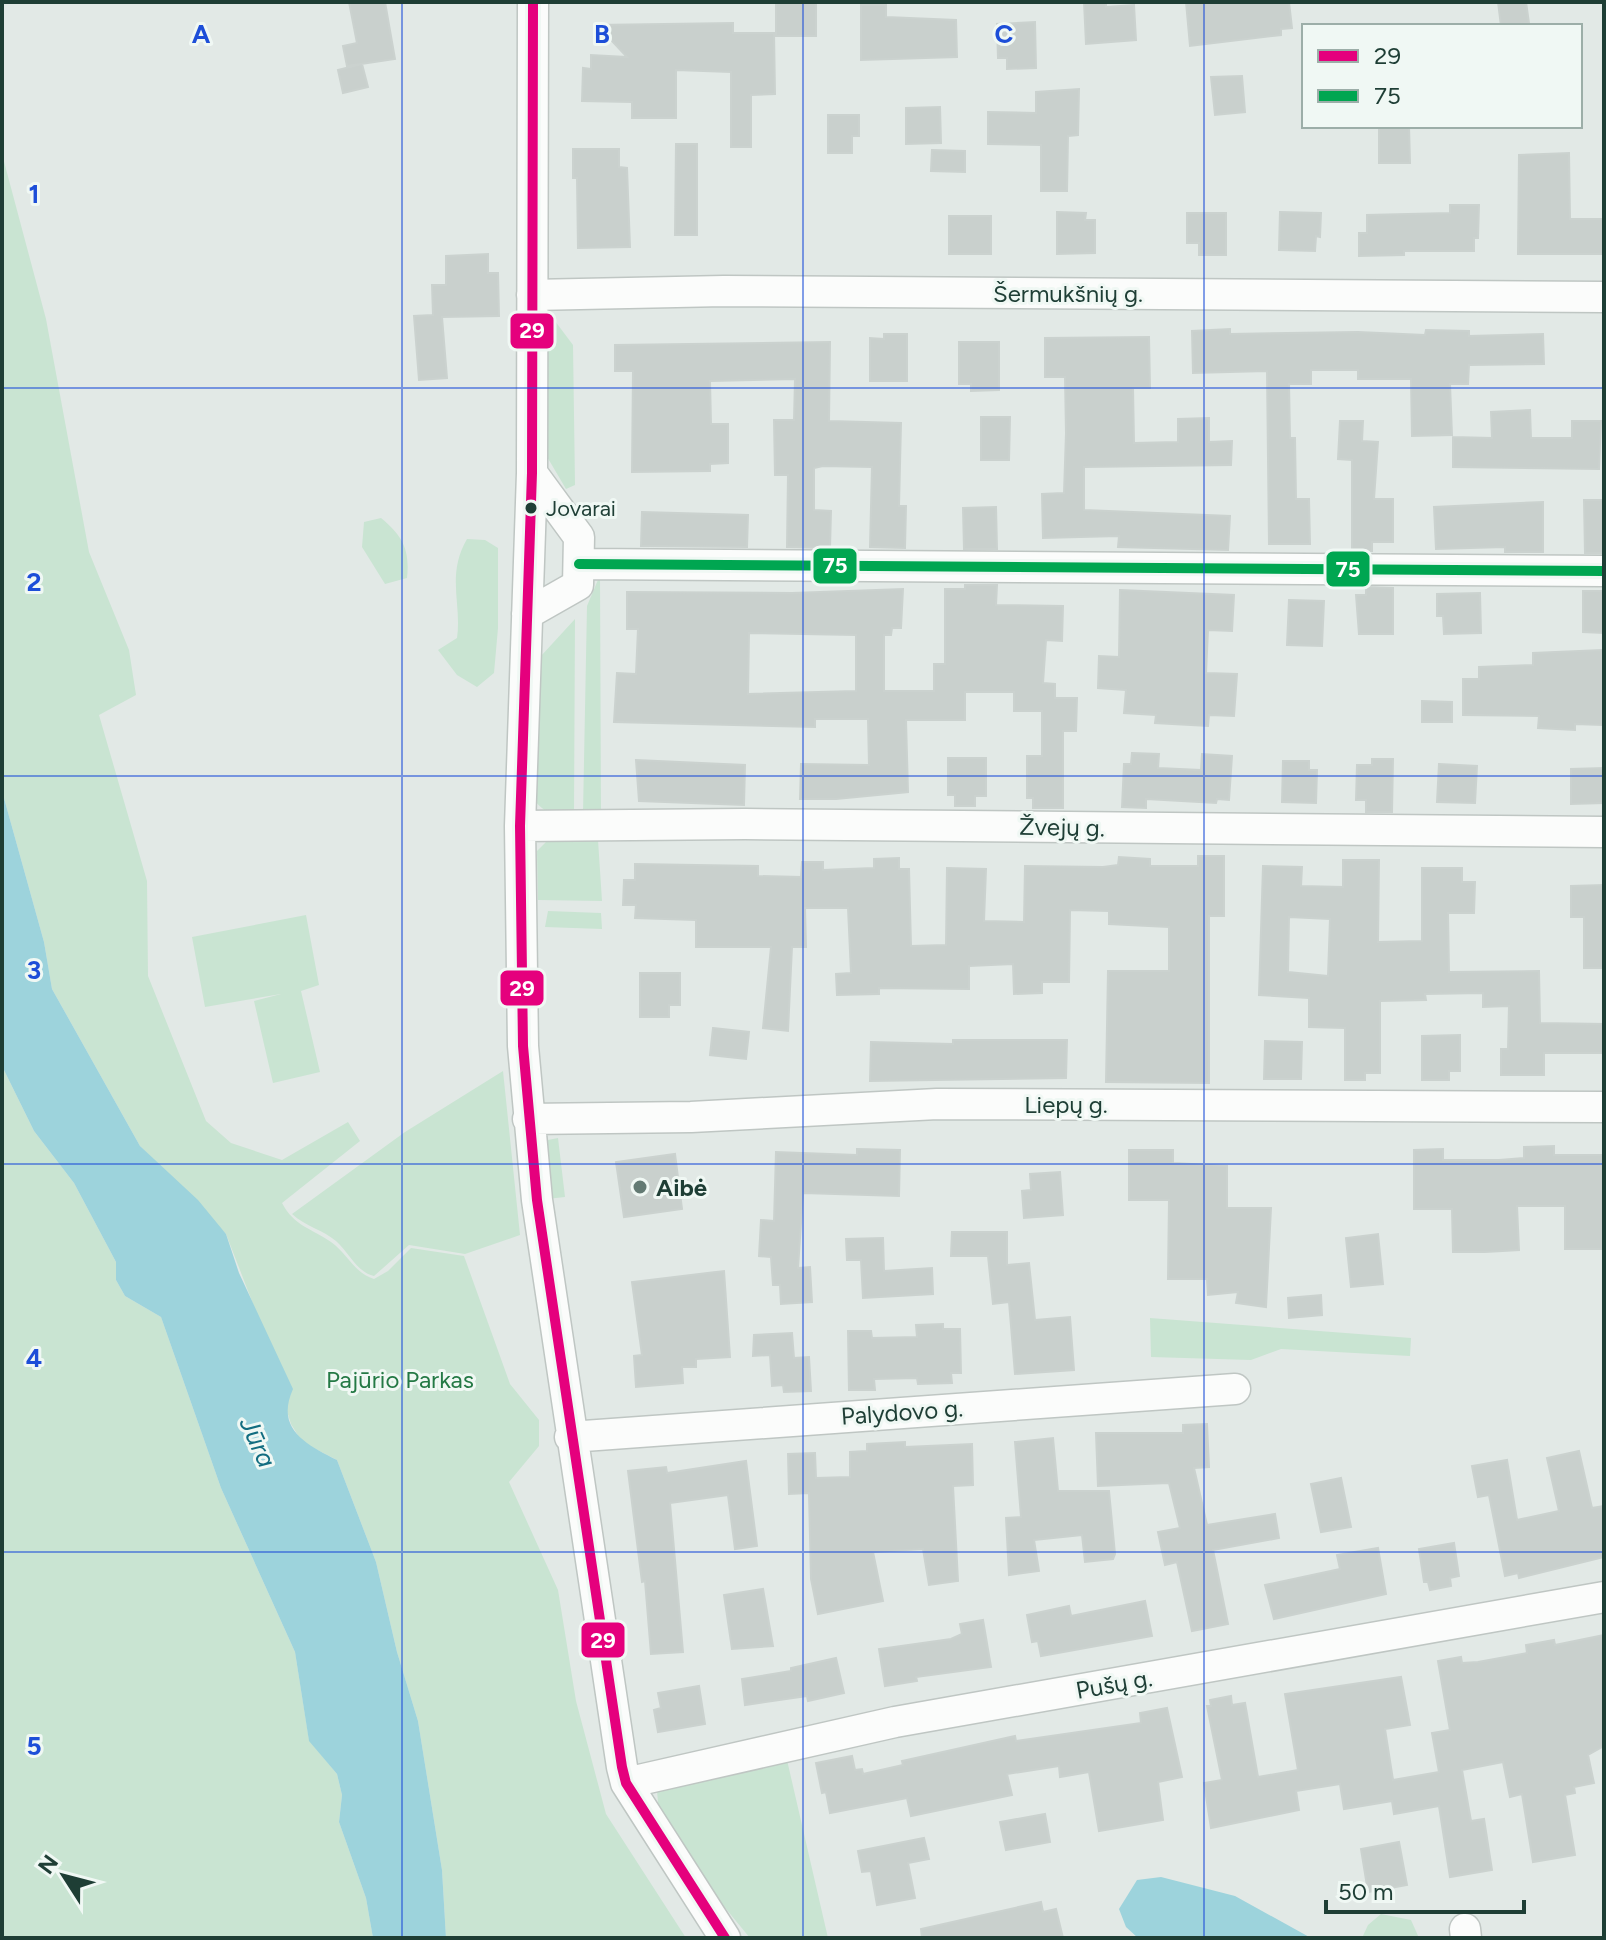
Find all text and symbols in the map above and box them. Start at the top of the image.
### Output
text: A [192,18,211,50]
text: B [594,18,610,50]
text: C [995,18,1014,50]
legend [1302,24,1582,128]
text: 29 [1374,41,1401,70]
text: 75 [1374,81,1401,110]
text: 1 [29,178,39,210]
street label: Šermukšnių g. [993,279,1143,308]
line badge: 29 [509,312,555,350]
text: 29 [519,317,545,344]
place label: Jovarai [546,495,616,522]
marker: Jovarai [523,500,539,516]
line badge: 75 [812,547,858,585]
line badge: 75 [1325,550,1371,588]
text: 75 [822,552,848,579]
text: 75 [1335,556,1361,583]
text: 2 [26,566,42,598]
street label: Žvejų g. [1019,812,1105,842]
text: 3 [27,954,41,986]
line badge: 29 [499,969,545,1007]
text: 29 [509,975,535,1002]
street label: Liepų g. [1024,1090,1108,1119]
place label: Aibė [656,1173,707,1202]
marker: Aibė [631,1178,649,1196]
text: 4 [26,1342,42,1374]
park label: Pajūrio Parkas [326,1365,474,1394]
street label: Palydovo g. [840,1393,964,1431]
water label: Jūra [232,1411,283,1472]
line badge: 29 [580,1621,626,1659]
text: 29 [590,1627,616,1654]
street label: Pušų g. [1074,1663,1154,1705]
text: 5 [26,1730,42,1762]
north arrow [24,1836,104,1916]
text: N [32,1850,64,1879]
scale bar [1326,1864,1524,1914]
text: 50 m [1338,1877,1394,1906]

